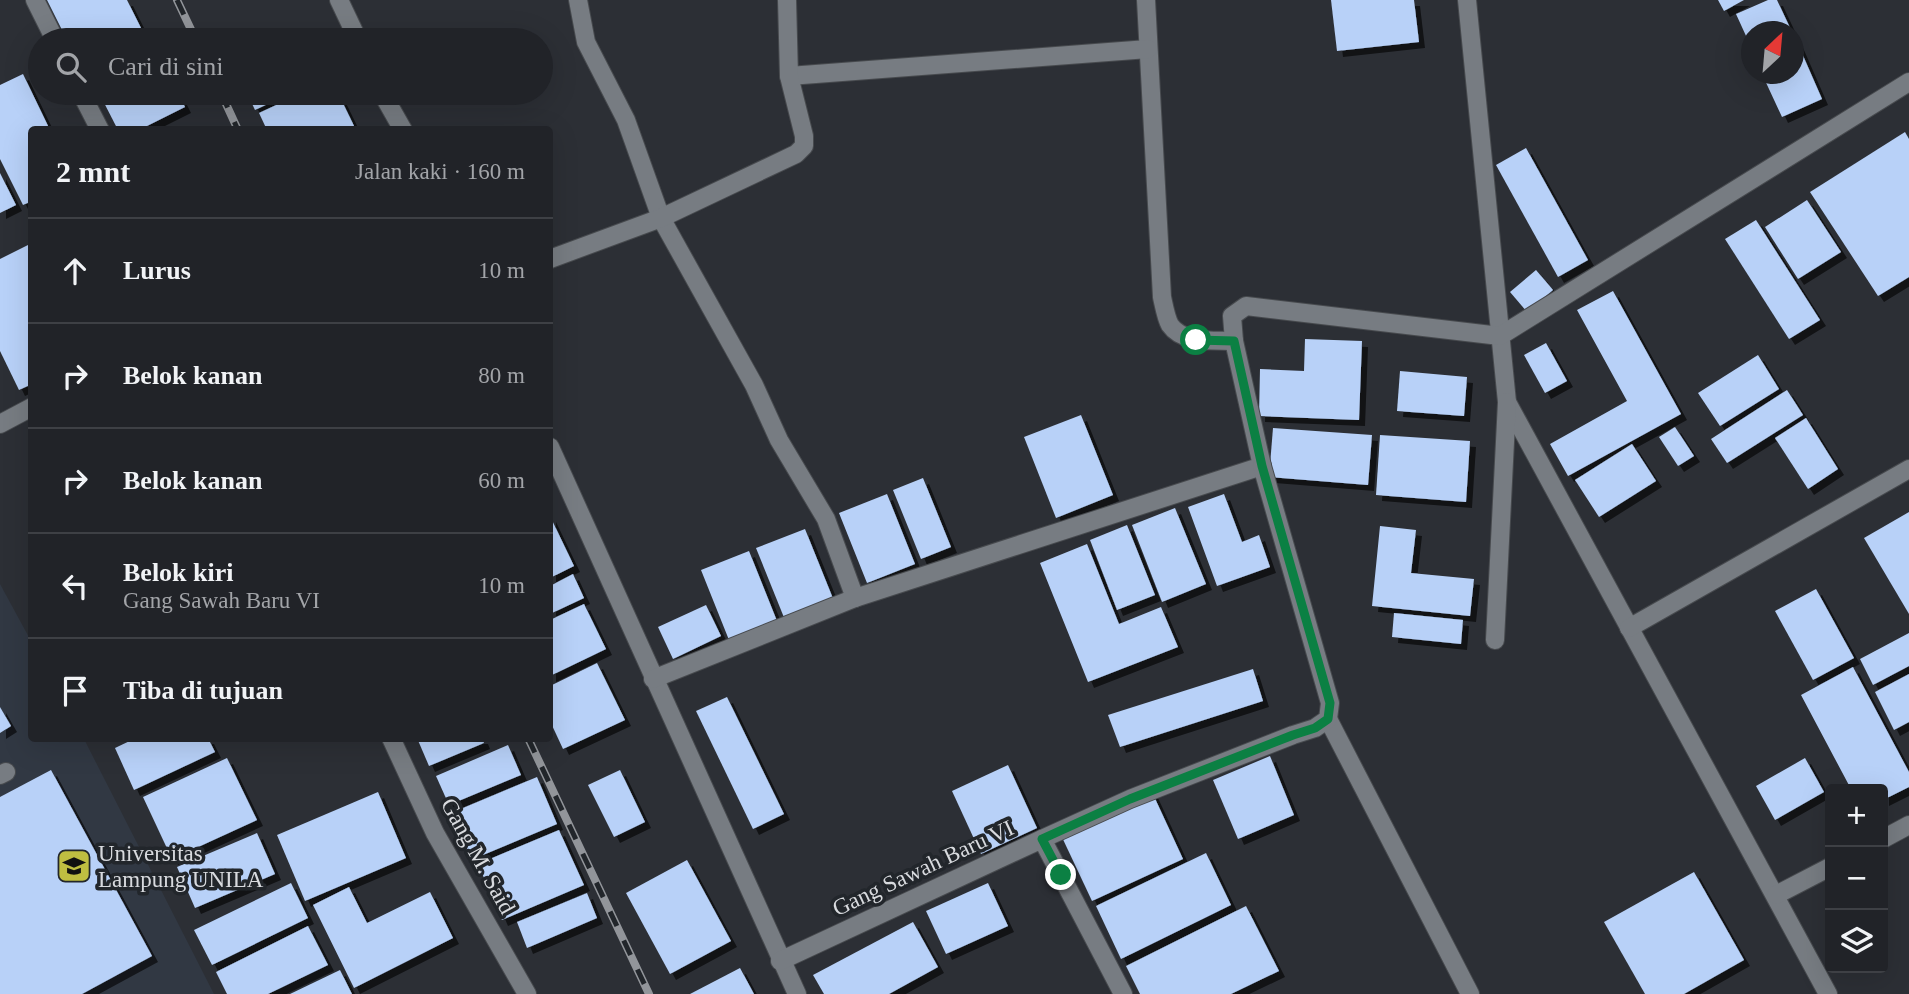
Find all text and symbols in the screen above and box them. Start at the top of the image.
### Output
north arrow [1741,21,1804,84]
search box [28,28,553,105]
icon: search [52,48,90,86]
text: Cari di sini [108,52,224,81]
text: 2 mnt [56,155,130,188]
text: Jalan kaki · 160 m [355,159,525,184]
icon: ahead [56,252,94,290]
text: Lurus [123,256,191,285]
text: 10 m [478,258,525,283]
route start [1180,324,1211,355]
icon: right [56,357,94,395]
text: Belok kanan [123,361,262,390]
text: 80 m [478,363,525,388]
icon: right [56,462,94,500]
text: Belok kanan [123,466,262,495]
text: 60 m [478,468,525,493]
text: Belok kiri [123,558,234,587]
icon: left [56,567,94,605]
text: 10 m [478,573,525,598]
text: Gang Sawah Baru VI [123,588,320,613]
icon: arrive [56,672,94,710]
text: Tiba di tujuan [123,676,283,705]
map controls [1825,784,1888,973]
button: + [1825,784,1888,847]
street label: Gang M. Said [436,794,520,919]
street label: Gang Sawah Baru VI [828,815,1018,921]
place label: Universitas Lampung UNILA [98,841,264,892]
school or university icon: Universitas Lampung UNILA [55,847,93,885]
button: − [1825,847,1888,910]
route end [1045,859,1076,890]
button: layers [1825,910,1888,973]

